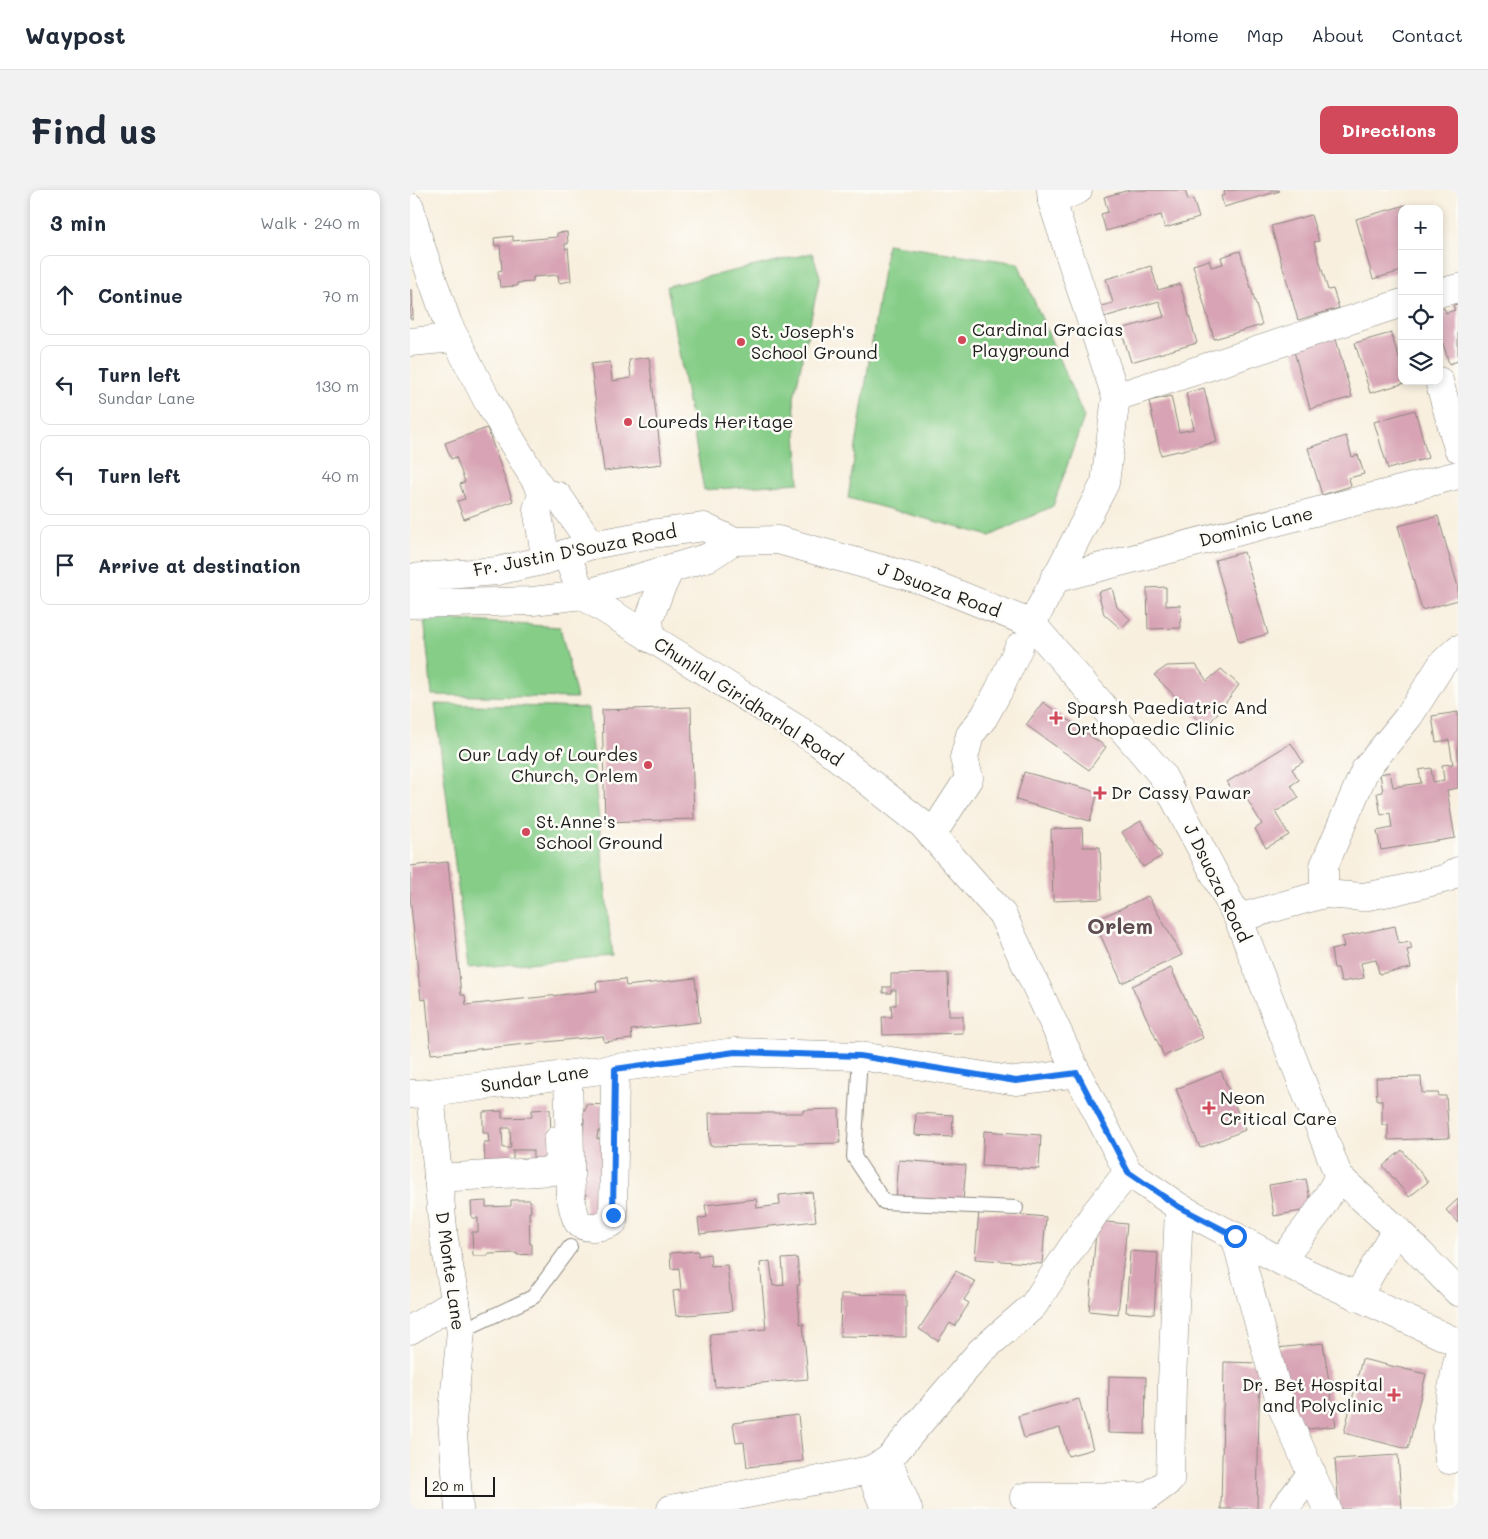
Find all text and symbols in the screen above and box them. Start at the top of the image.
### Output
text: Waypost [25,19,126,50]
text: Home [1170,23,1219,47]
text: Map [1247,23,1283,47]
text: About [1311,23,1364,47]
text: Contact [1392,23,1463,47]
button: Directions [1320,106,1458,154]
text: Find us [30,107,157,153]
map controls [1398,205,1443,385]
button: + [1398,205,1443,250]
text: 3 min [50,209,106,236]
text: Walk · 240 m [260,212,360,233]
button: − [1398,250,1443,295]
icon: ahead [51,281,79,309]
text: Continue [98,283,183,308]
text: 70 m [322,285,359,306]
button: locate [1398,295,1443,340]
place label: Cardinal Gracias Playground [972,317,1123,362]
place label: St. Joseph's School Ground [751,319,878,364]
marker: Cardinal Gracias Playground [956,334,968,346]
marker: St. Joseph's School Ground [735,336,747,348]
button: layers [1398,340,1443,385]
text: Turn left [98,362,181,387]
icon: left [51,371,79,399]
text: 130 m [315,375,359,396]
text: Sundar Lane [98,387,195,408]
place label: Loureds Heritage [638,409,793,433]
marker: Loureds Heritage [622,416,634,428]
icon: left [51,461,79,489]
text: Turn left [98,463,181,488]
text: 40 m [322,465,359,486]
street label: Dominic Lane [1196,500,1315,552]
street label: Fr. Justin D'Souza Road [471,519,679,582]
icon: arrive [51,551,79,579]
text: Arrive at destination [98,553,301,578]
street label: J Dsuoza Road [875,556,1004,622]
street label: Chunilal Giridharlal Road [650,631,847,771]
place label: Sparsh Paediatric And Orthopaedic Clinic [1067,695,1267,740]
marker: Sparsh Paediatric And Orthopaedic Clinic [1049,711,1063,725]
place label: Our Lady of Lourdes Church, Orlem [458,742,638,787]
marker: Our Lady of Lourdes Church, Orlem [642,759,654,771]
place label: Dr Cassy Pawar [1111,780,1251,804]
marker: Dr Cassy Pawar [1093,786,1107,800]
place label: St.Anne's School Ground [536,809,663,854]
street label: J Dsuoza Road [1179,819,1257,946]
marker: St.Anne's School Ground [520,826,532,838]
district label: Orlem [1087,911,1153,940]
street label: Sundar Lane [479,1059,591,1097]
place label: Neon Critical Care [1220,1085,1337,1130]
marker: Neon Critical Care [1202,1101,1216,1115]
route end [602,1204,625,1227]
street label: D Monte Lane [431,1210,471,1332]
route start [1224,1225,1247,1248]
place label: Dr. Bet Hospital and Polyclinic [1242,1372,1383,1417]
marker: Dr. Bet Hospital and Polyclinic [1387,1388,1401,1402]
scale bar [425,1474,495,1497]
text: 20 m [432,1476,464,1495]

